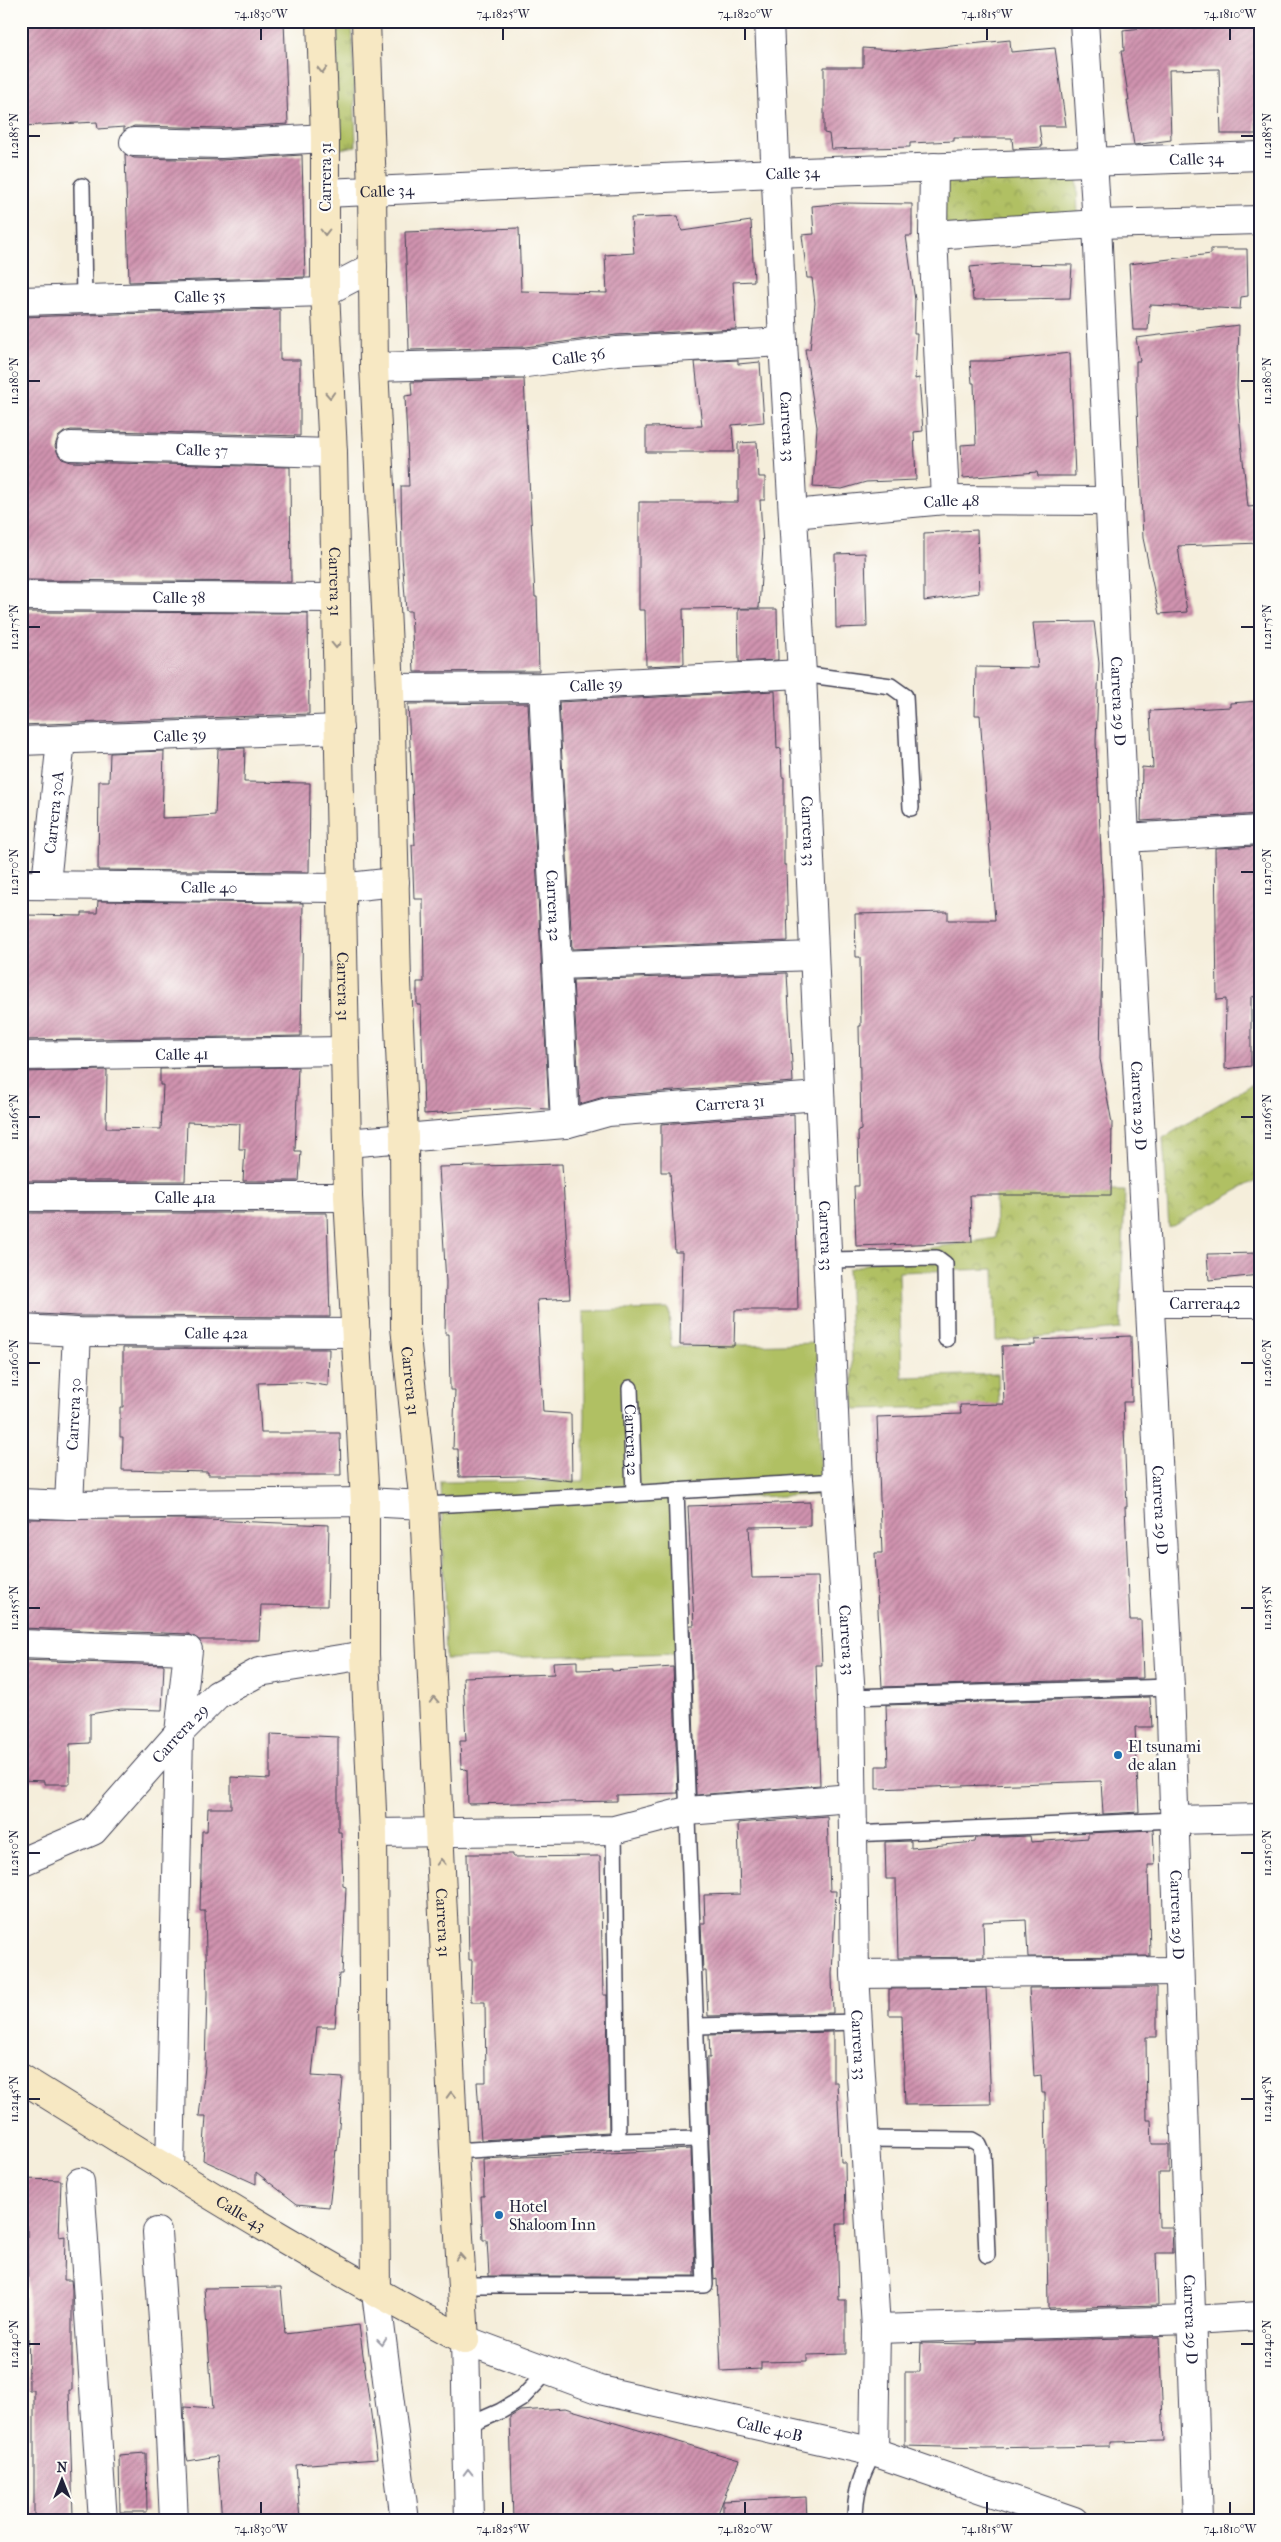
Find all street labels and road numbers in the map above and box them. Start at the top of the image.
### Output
street label: Carrera 31 [316,142,335,212]
street label: Calle 34 [1169,148,1224,169]
street label: Calle 34 [765,162,821,183]
street label: Calle 34 [359,180,415,201]
street label: Calle 35 [174,286,226,306]
street label: Calle 36 [551,344,607,369]
street label: Carrera 33 [776,391,799,462]
street label: Calle 37 [175,440,229,460]
street label: Calle 48 [923,491,979,512]
street label: Carrera 31 [325,547,345,617]
street label: Calle 38 [152,588,206,607]
street label: Carrera 29 D [1107,656,1130,746]
street label: Calle 39 [569,674,623,696]
street label: Calle 39 [153,725,207,746]
street label: Carrera 30A [40,770,68,855]
street label: Carrera 33 [797,795,819,867]
street label: Carrera 32 [542,869,565,942]
street label: Calle 40 [181,878,237,897]
street label: Carrera 31 [333,952,353,1022]
street label: Calle 41 [155,1044,209,1064]
street label: Carrera 29 D [1127,1060,1151,1151]
street label: Carrera 31 [695,1091,766,1115]
street label: Calle 41a [155,1188,216,1207]
street label: Carrera 33 [815,1200,837,1271]
street label: Carrera42 [1169,1294,1241,1313]
street label: Calle 42a [184,1323,248,1343]
street label: Carrera 31 [397,1345,423,1417]
street label: Carrera 30 [63,1377,85,1451]
street label: Carrera 32 [621,1404,642,1476]
street label: Carrera 29 D [1148,1465,1172,1555]
street label: Carrera 33 [835,1604,859,1676]
street label: Carrera 29 [148,1700,212,1767]
street label: Carrera 29 D [1166,1870,1188,1960]
street label: Carrera 31 [432,1888,454,1958]
street label: Carrera 33 [847,2009,870,2081]
street label: Calle 43 [212,2191,269,2236]
street label: Carrera 29 D [1180,2274,1202,2364]
street label: Calle 40B [735,2412,804,2446]

